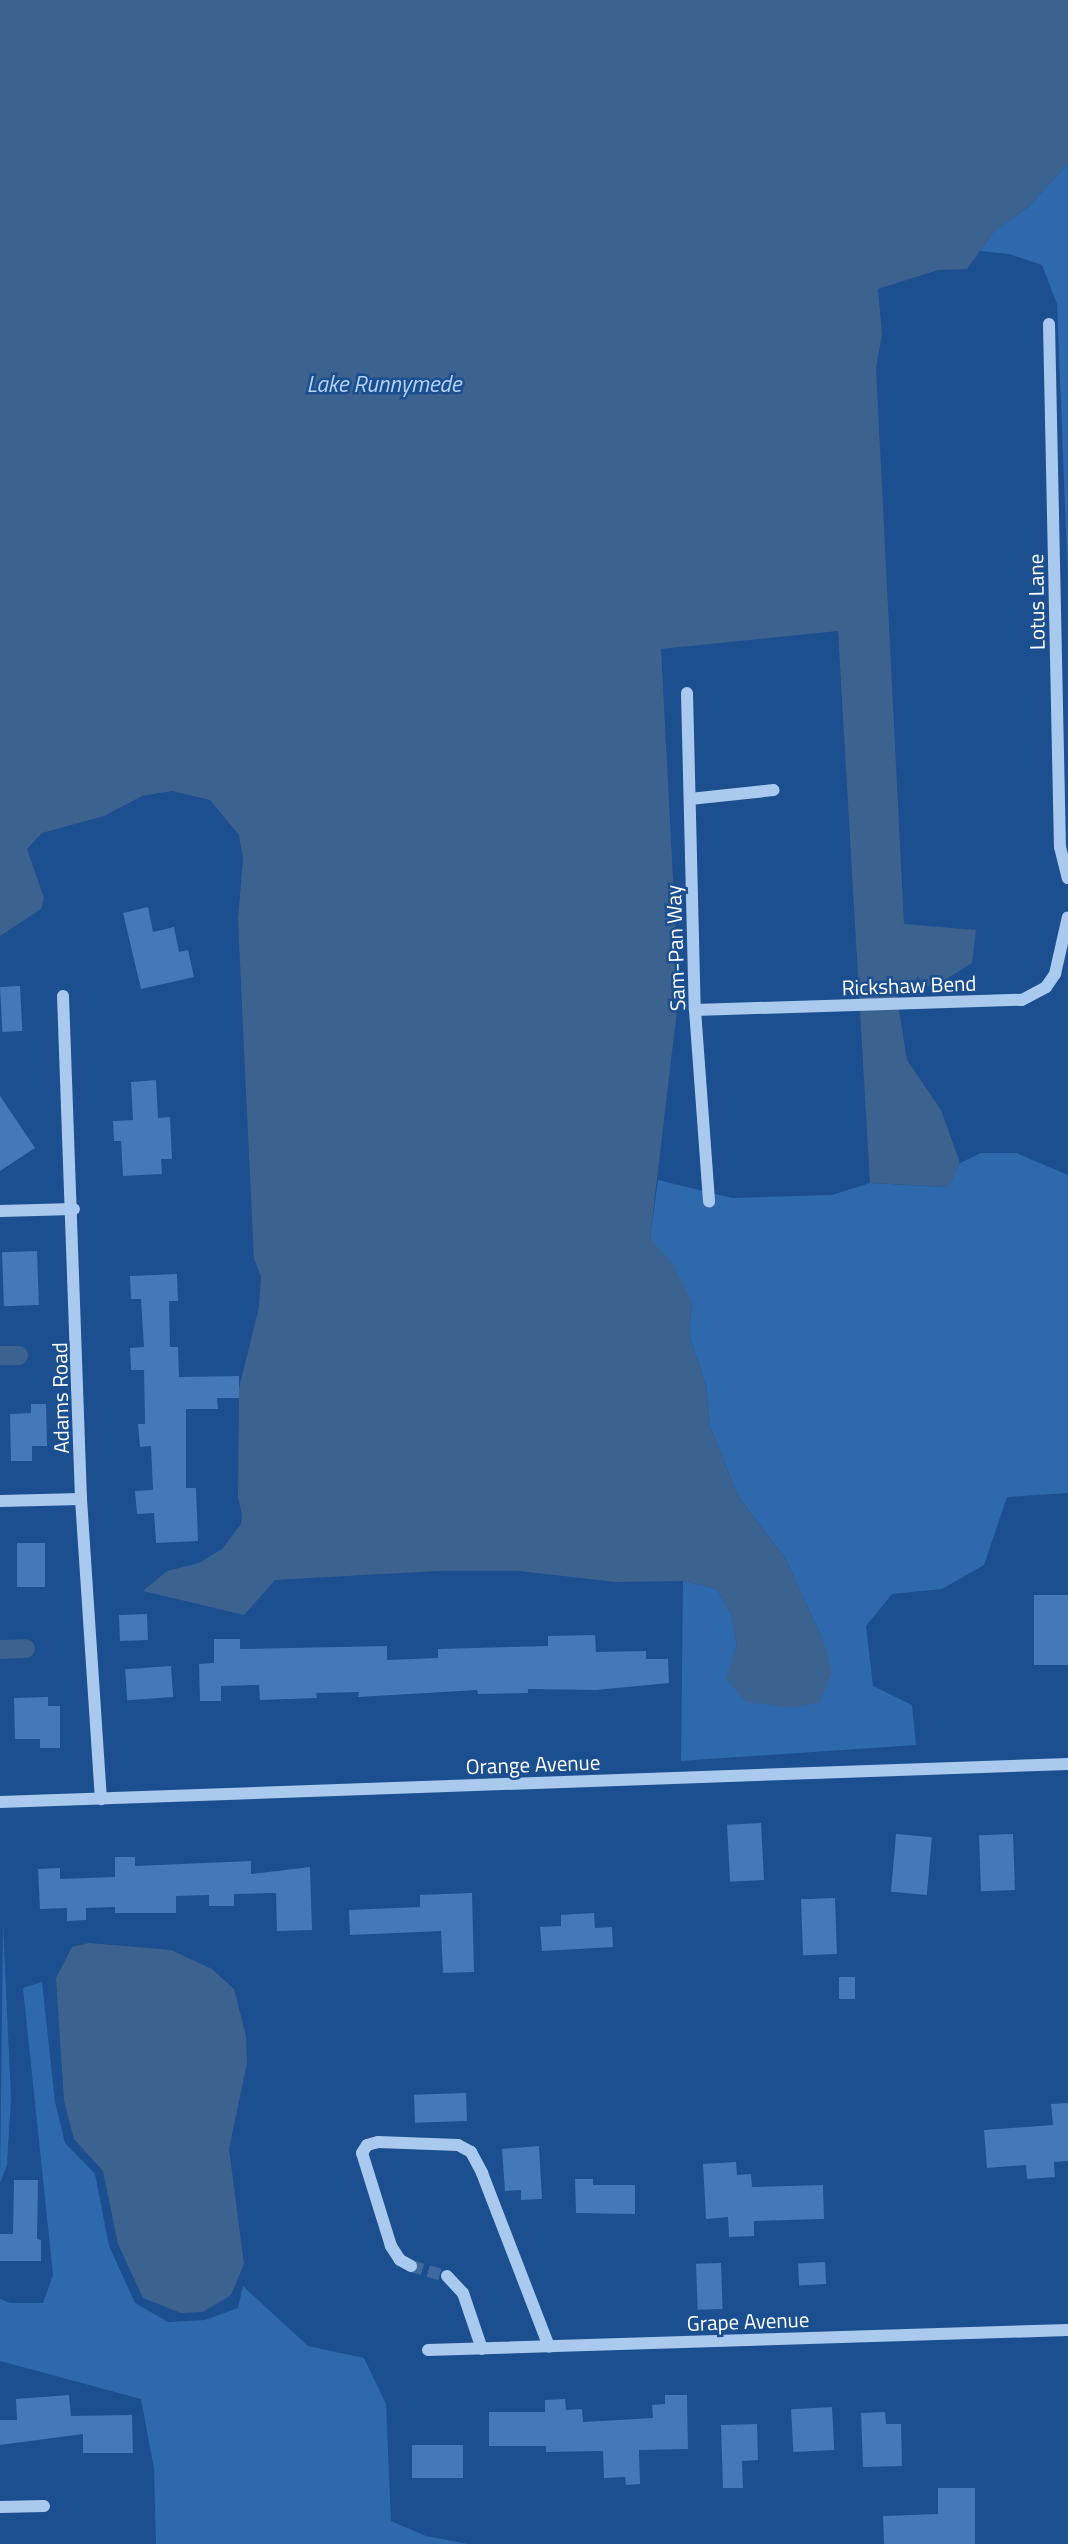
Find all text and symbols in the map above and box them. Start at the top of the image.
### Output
water label: Lake Runnymede [307,370,461,398]
street label: Lotus Lane [1023,554,1049,650]
street label: Sam-Pan Way [660,884,690,1012]
street label: Rickshaw Bend [841,970,977,1000]
street label: Adams Road [46,1342,74,1454]
street label: Orange Avenue [465,1749,601,1779]
street label: Grape Avenue [686,2306,810,2336]

